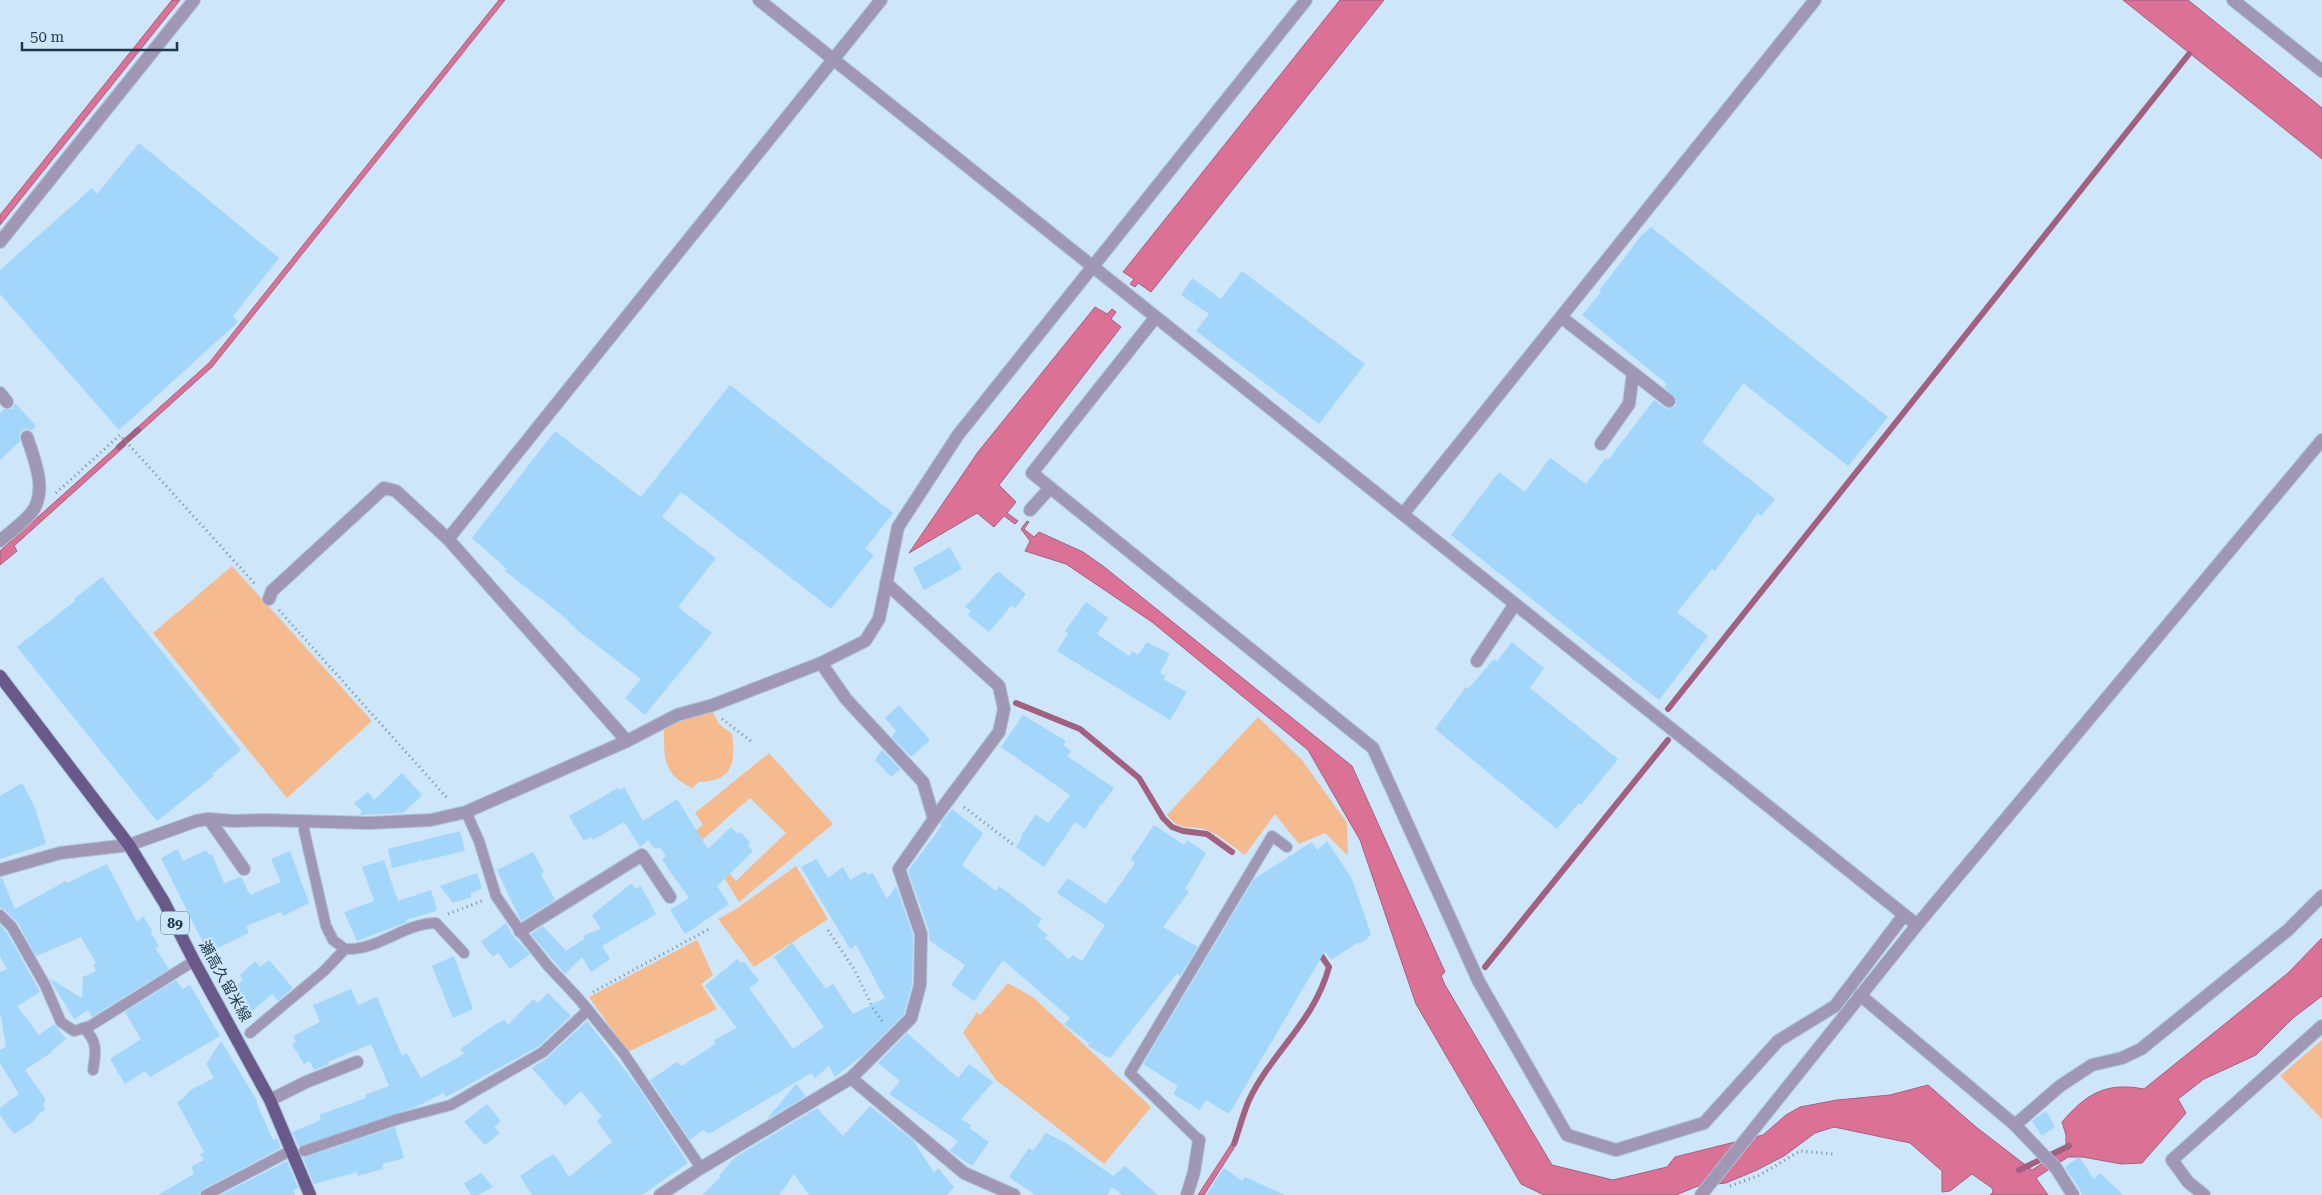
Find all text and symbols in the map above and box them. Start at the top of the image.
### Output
scale bar [22,20,178,52]
text: 50 m [30,28,65,46]
road number: 89 [161,911,189,934]
street label: 瀬高久留米線 [195,937,255,1025]

